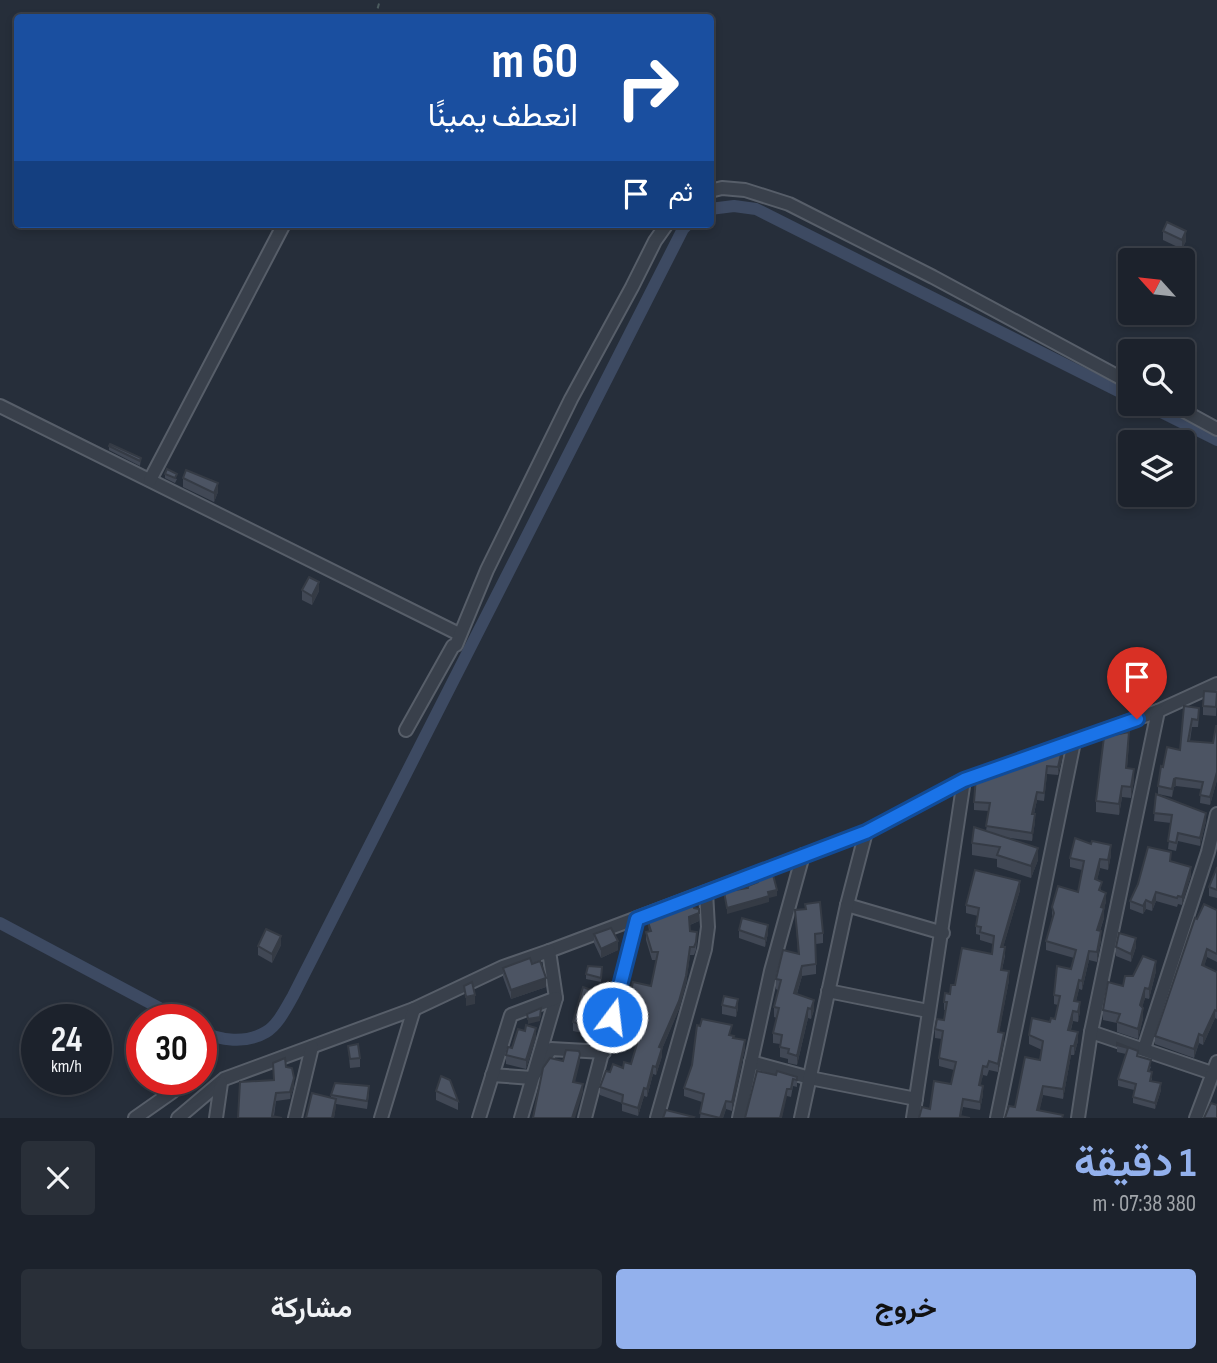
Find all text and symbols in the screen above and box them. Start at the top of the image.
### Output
text: 60 m [491,33,578,92]
icon: right [602,42,693,133]
text: انعطف يمينًا [428,97,578,136]
icon: arrive [617,175,655,213]
text: ثم [669,178,693,209]
north arrow [1118,248,1195,326]
map controls [1118,248,1195,507]
button: search [1118,339,1195,416]
button: layers [1118,430,1195,507]
pin [1107,647,1167,719]
icon: arrive [1118,658,1156,696]
position arrow [575,980,649,1054]
speed limit sign: 30 [126,1004,217,1095]
text: 24 [51,1019,82,1062]
text: km/h [51,1056,82,1077]
text: 1 دقيقة [1074,1138,1196,1189]
button: close [21,1141,95,1215]
text: 380 m · 07:38 [1092,1190,1196,1218]
button: مشاركة [21,1269,602,1349]
button: خروج [616,1269,1196,1349]

